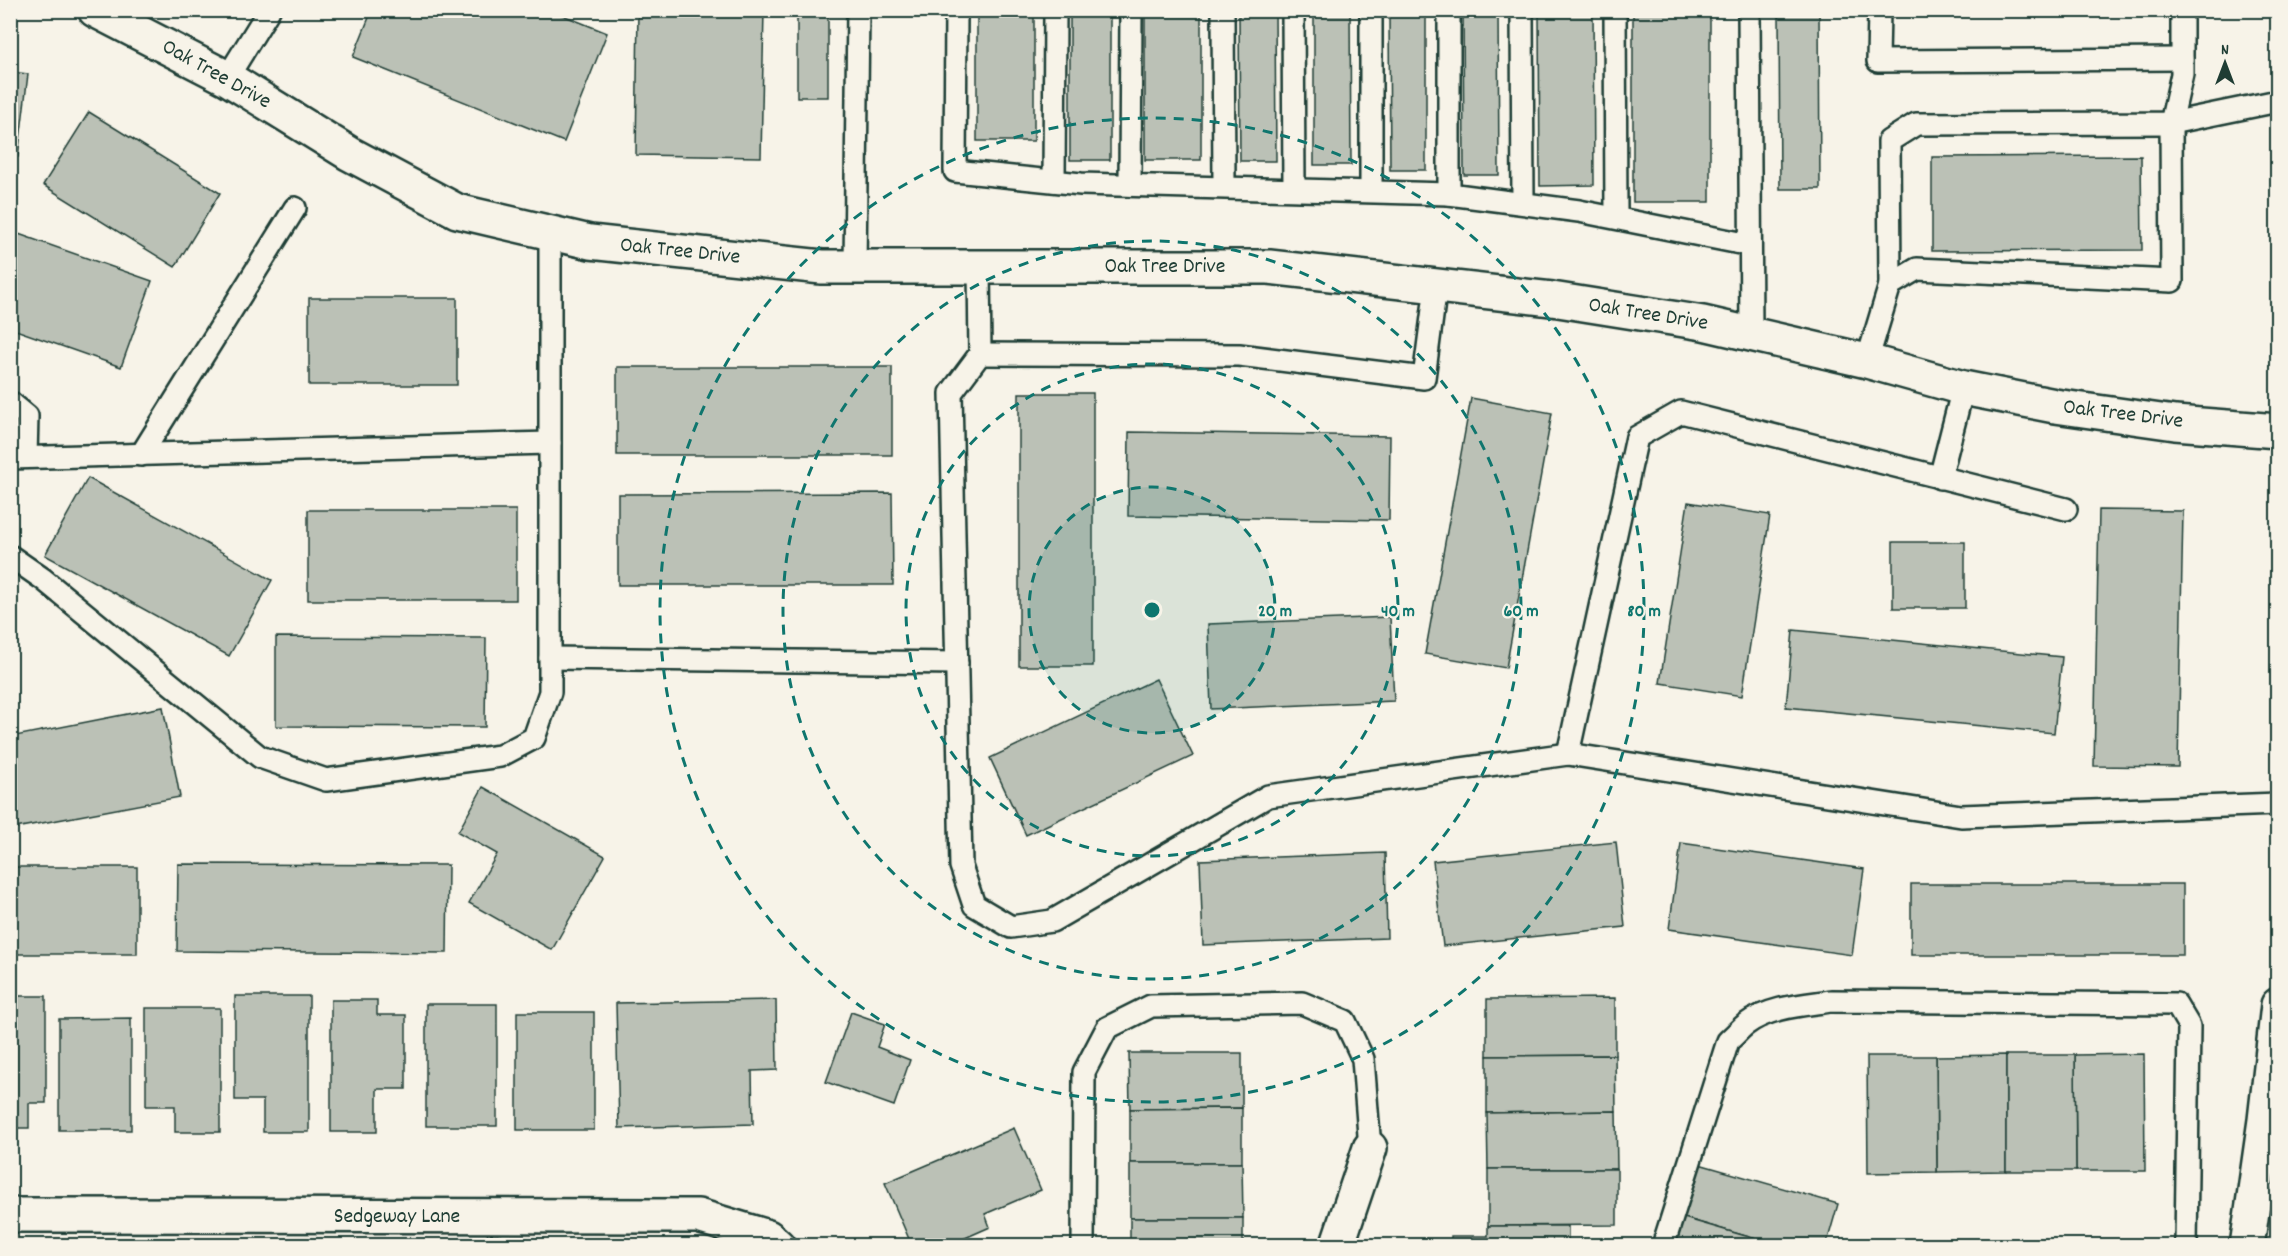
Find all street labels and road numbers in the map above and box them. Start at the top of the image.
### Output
street label: Oak Tree Drive [156,32,276,118]
street label: Oak Tree Drive [618,230,742,274]
street label: Oak Tree Drive [1105,252,1225,283]
street label: Oak Tree Drive [1586,290,1710,340]
street label: Oak Tree Drive [2061,392,2185,438]
street label: Sedgeway Lane [334,1202,460,1233]

